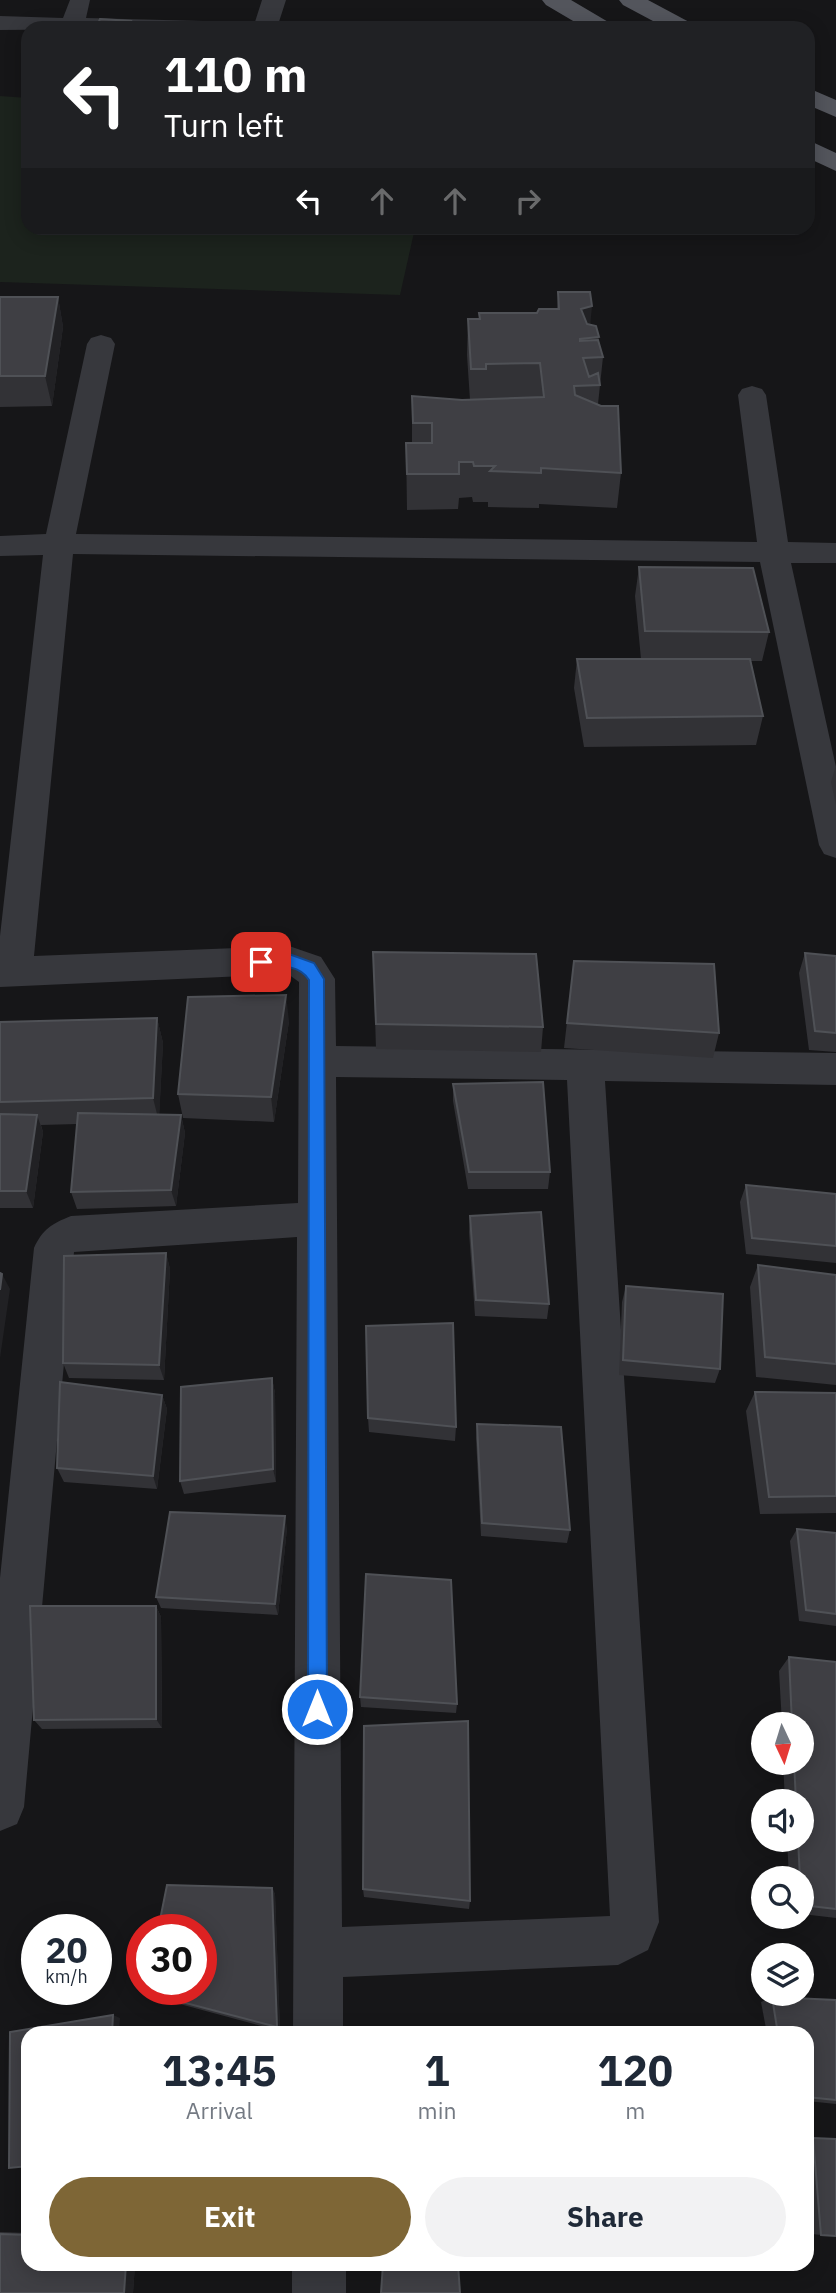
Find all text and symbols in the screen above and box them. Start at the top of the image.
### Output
text: 110 m [164,42,308,105]
icon: left [49,49,140,140]
text: Turn left [164,104,284,146]
icon: left [290,182,328,220]
icon: ahead [363,182,401,220]
icon: ahead [436,182,474,220]
icon: right [509,182,547,220]
pin [231,932,291,992]
icon: arrive [242,943,280,981]
position arrow [280,1672,354,1746]
north arrow [751,1712,814,1774]
map controls [751,1712,814,2006]
button: sound [751,1789,814,1852]
button: search [751,1866,814,1929]
speed limit sign: 30 [126,1914,217,2005]
text: 20 [45,1927,88,1973]
button: layers [751,1943,814,2006]
text: km/h [45,1965,88,1988]
text: 13:45 [162,2043,277,2098]
text: 1 [424,2043,450,2098]
text: 120 [597,2043,673,2098]
text: Arrival [186,2095,253,2125]
text: min [418,2095,456,2125]
text: m [625,2095,645,2125]
button: Exit [49,2177,411,2257]
button: Share [425,2177,786,2257]

